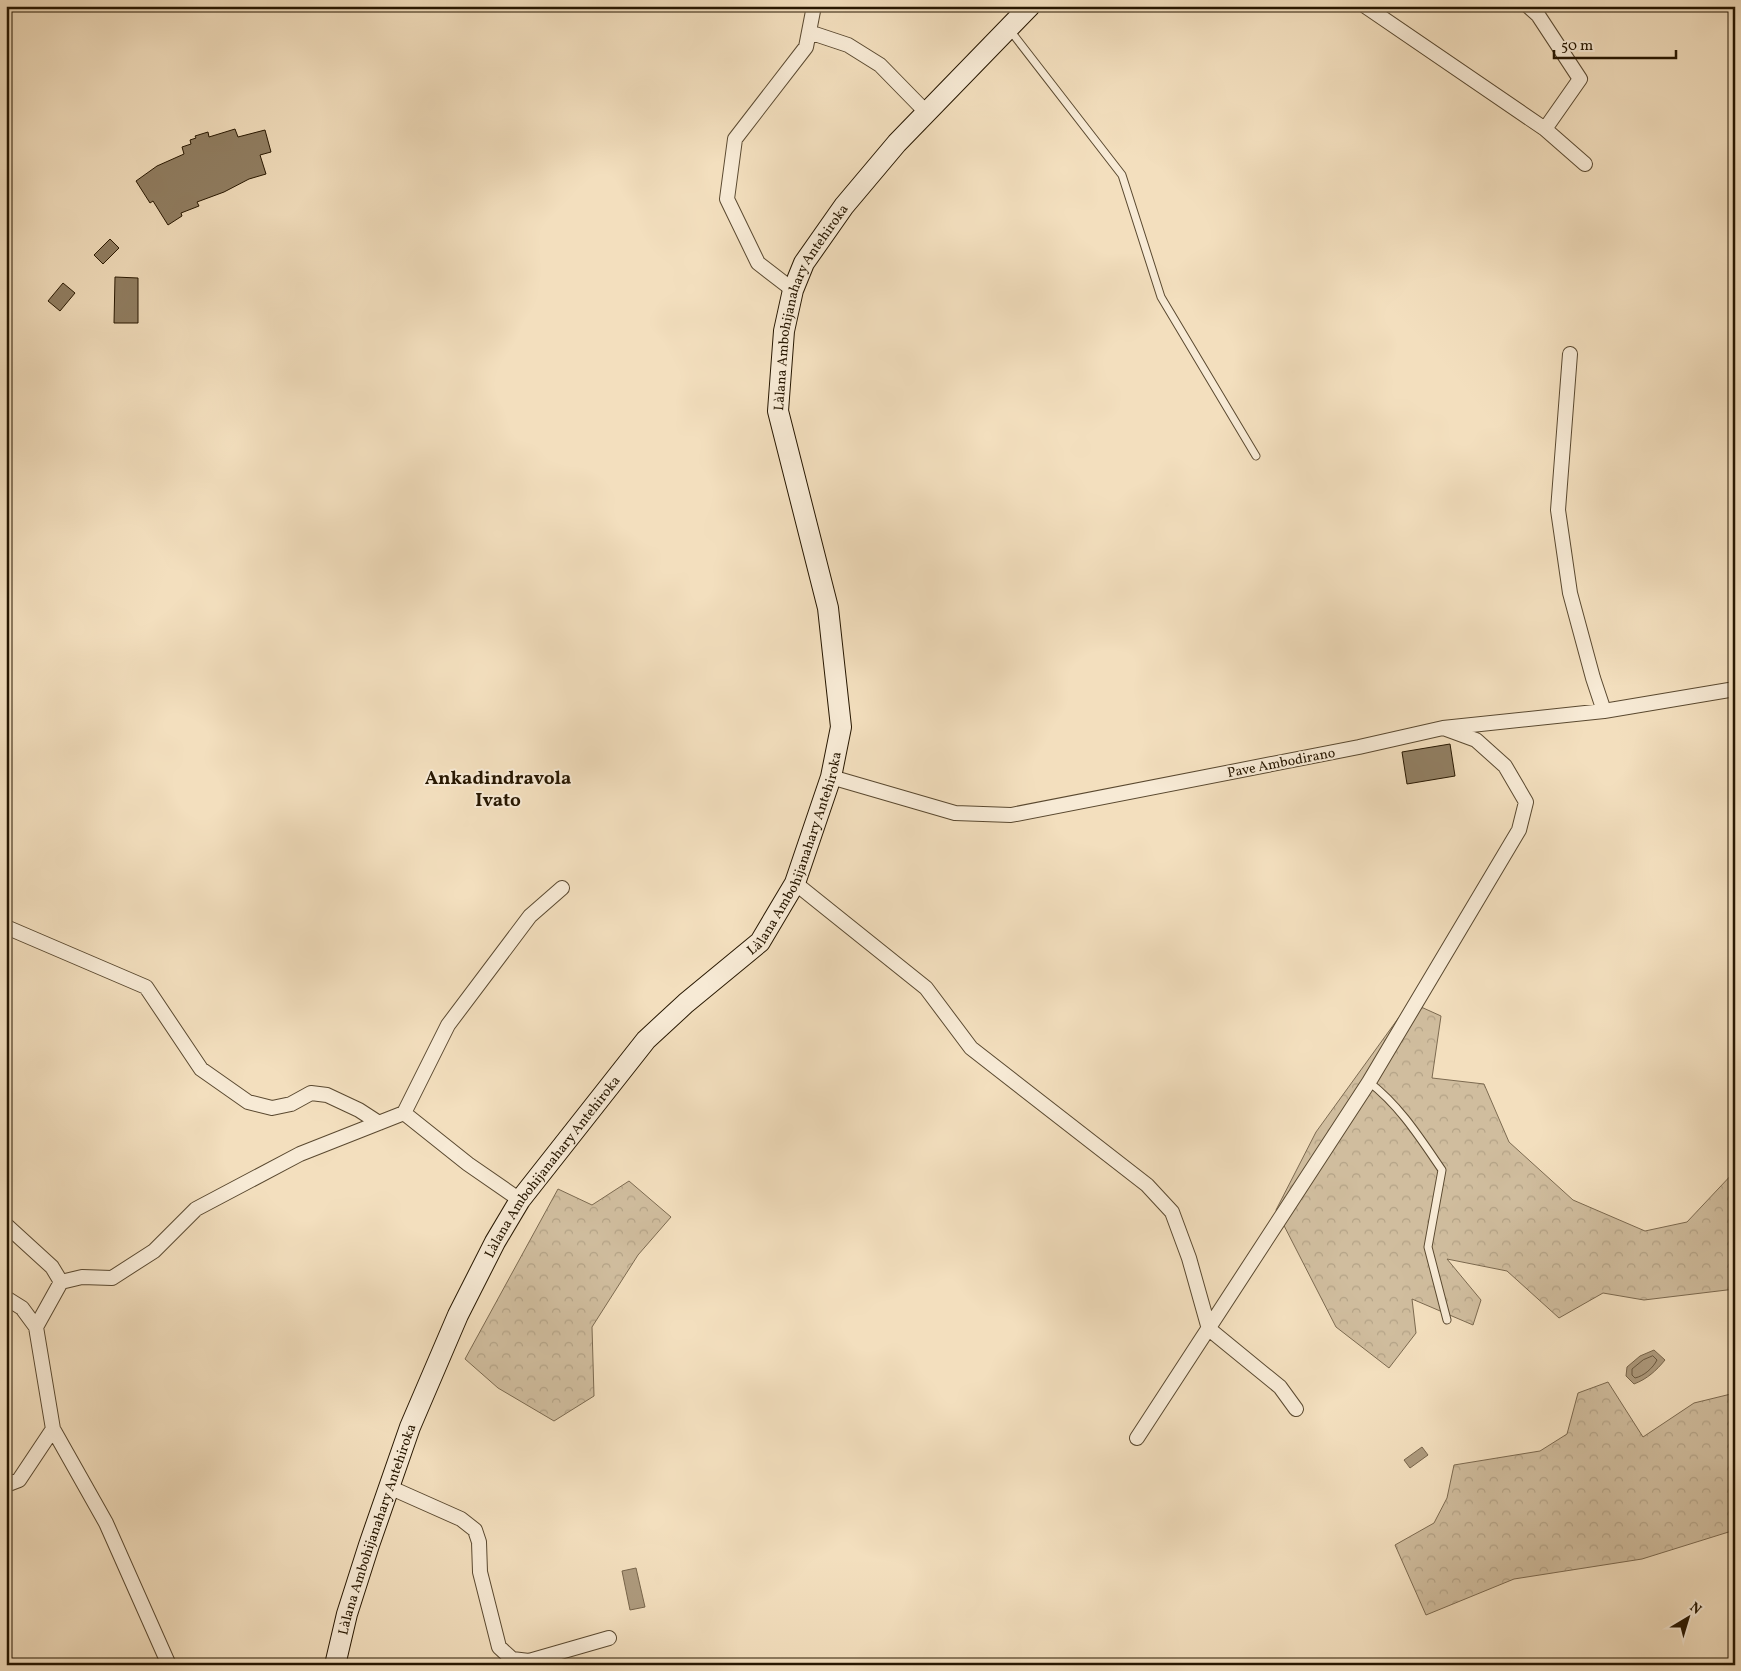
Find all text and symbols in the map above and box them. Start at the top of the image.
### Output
scale bar [1554,28,1676,60]
text: 50 m [1561,36,1593,57]
street label: Làlana Ambohijanahary Antehiroka [770,201,853,411]
street label: Pave Ambodirano [1226,744,1337,783]
street label: Làlana Ambohijanahary Antehiroka [743,750,847,960]
district label: Ankadindravola Ivato [425,766,571,814]
street label: Làlana Ambohijanahary Antehiroka [481,1072,625,1261]
street label: Làlana Ambohijanahary Antehiroka [334,1422,421,1637]
north arrow [1664,1594,1714,1644]
text: N [1685,1598,1705,1620]

